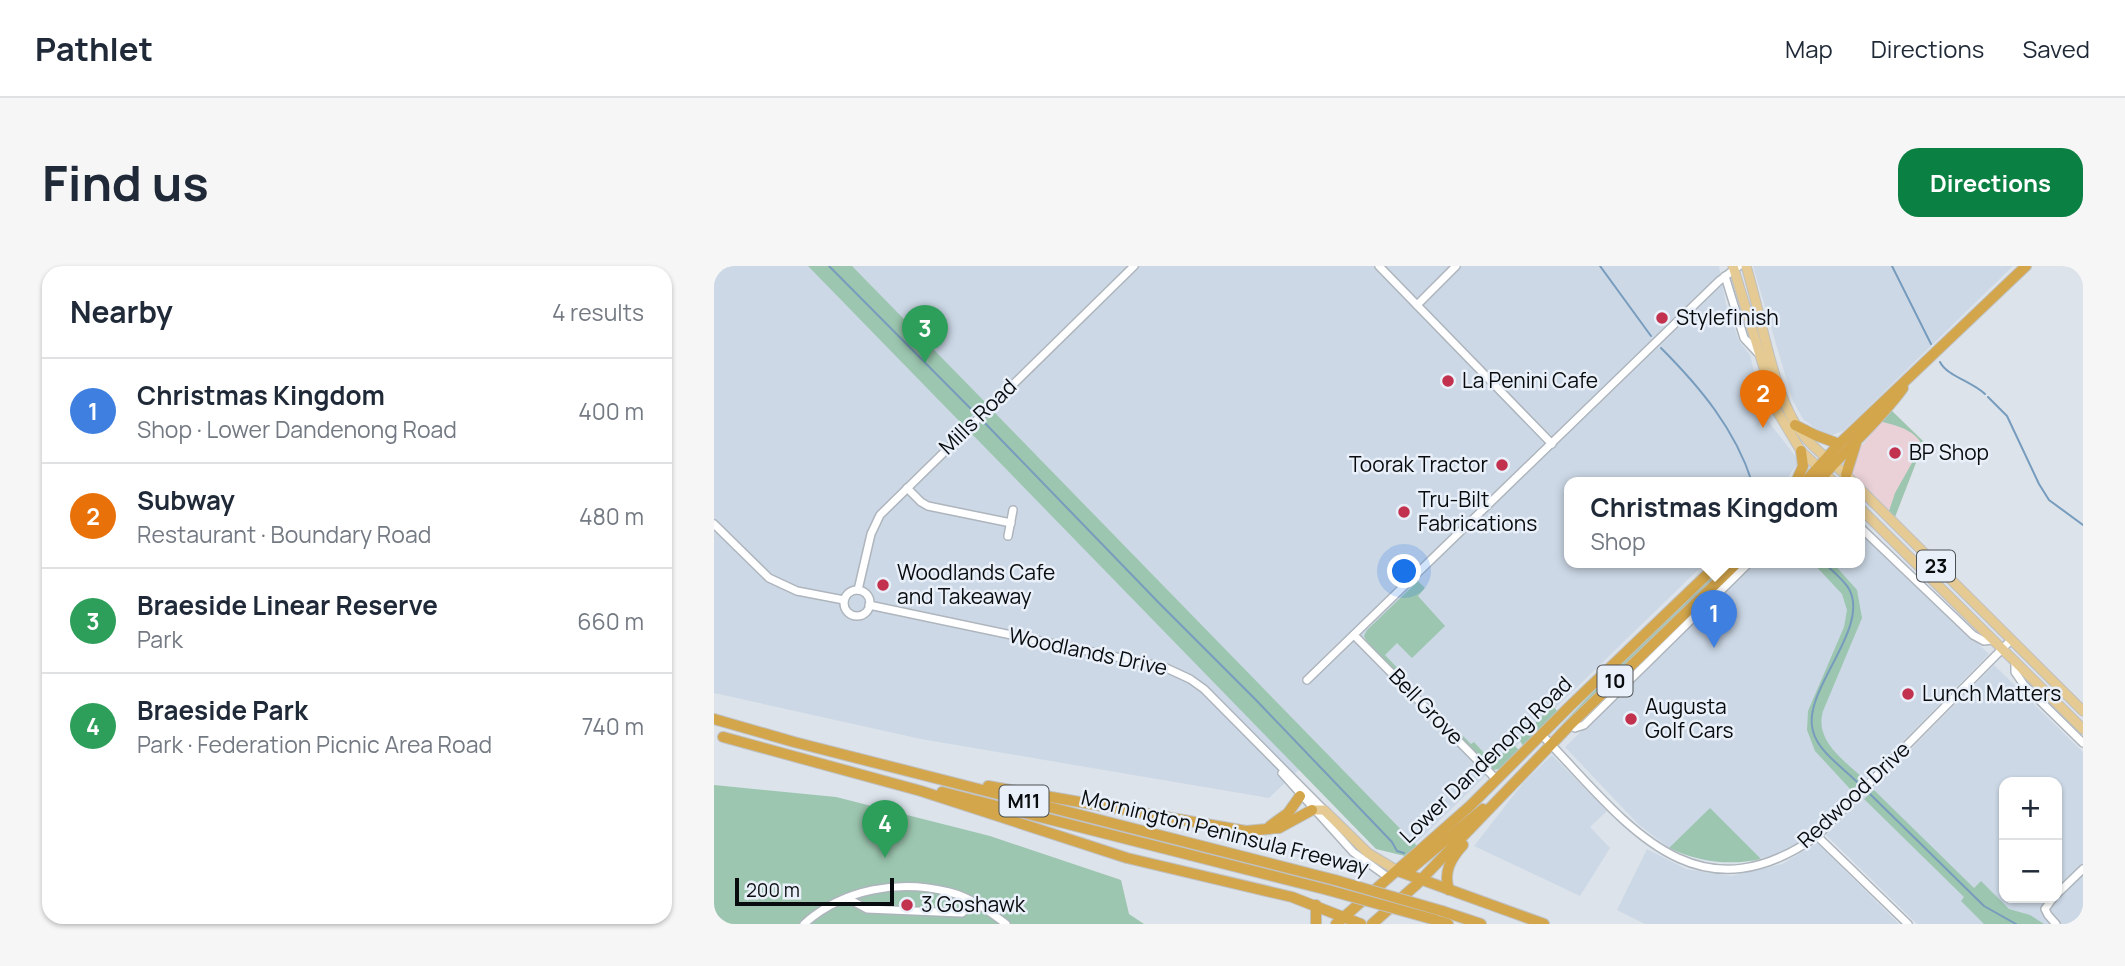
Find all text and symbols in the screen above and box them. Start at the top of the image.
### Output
text: Pathlet [35,26,153,71]
text: Map [1785,32,1833,65]
text: Directions [1871,32,1984,65]
text: Saved [2022,32,2090,65]
button: Directions [1898,148,2083,217]
text: Find us [42,149,209,216]
text: Nearby [70,291,173,332]
text: 4 results [552,296,644,328]
place label: Stylefinish [1676,303,1779,331]
pin: 3 [902,305,948,363]
marker: Stylefinish [1654,310,1670,326]
place label: La Penini Cafe [1462,366,1598,394]
pin: 2 [1740,370,1786,428]
street label: Mills Road [933,372,1022,460]
marker: La Penini Cafe [1440,373,1456,389]
text: Christmas Kingdom [137,377,385,413]
text: 1 [88,395,98,427]
text: 400 m [578,395,644,427]
text: Shop · Lower Dandenong Road [137,413,457,445]
place label: BP Shop [1909,438,1989,466]
marker: BP Shop [1887,445,1903,461]
place label: Toorak Tractor [1349,450,1488,478]
marker: Toorak Tractor [1494,457,1510,473]
popup [1564,477,1865,568]
text: Subway [137,482,235,518]
place label: Tru-Bilt Fabrications [1418,485,1537,537]
text: Christmas Kingdom [1591,489,1838,525]
text: 2 [86,500,100,532]
text: 480 m [579,500,644,532]
marker: Tru-Bilt Fabrications [1396,504,1412,520]
text: Restaurant · Boundary Road [137,518,431,550]
text: Shop [1591,525,1646,557]
road number: 23 [1917,550,1955,582]
your location [1387,554,1421,588]
place label: Woodlands Cafe and Takeaway [897,558,1055,610]
marker: Woodlands Cafe and Takeaway [875,577,891,593]
text: Braeside Linear Reserve [137,587,438,623]
pin: 1 [1691,590,1737,648]
text: 3 [86,605,100,637]
text: 660 m [577,605,644,637]
street label: Woodlands Drive [1006,621,1170,681]
text: Park [137,623,183,655]
street label: Bell Grove [1383,662,1470,751]
road number: 10 [1598,666,1632,696]
street label: Lower Dandenong Road [1393,670,1577,849]
place label: Lunch Matters [1922,679,2061,707]
marker: Lunch Matters [1900,686,1916,702]
text: Braeside Park [137,692,308,728]
place label: Augusta Golf Cars [1645,692,1734,744]
text: 4 [86,710,100,742]
text: 740 m [582,710,644,742]
marker: Augusta Golf Cars [1623,711,1639,727]
text: Park · Federation Picnic Area Road [137,728,492,760]
street label: Redwood Drive [1791,735,1916,854]
map controls [1999,777,2062,903]
button: + [1999,777,2062,840]
street label: Mornington Peninsula Freeway [1079,783,1372,881]
road number: M11 [1000,786,1048,816]
pin: 4 [862,800,908,858]
button: − [1999,840,2062,903]
scale bar [735,875,894,907]
text: 200 m [746,877,800,903]
place label: 3 Goshawk [921,890,1026,918]
marker: 3 Goshawk [899,897,915,913]

